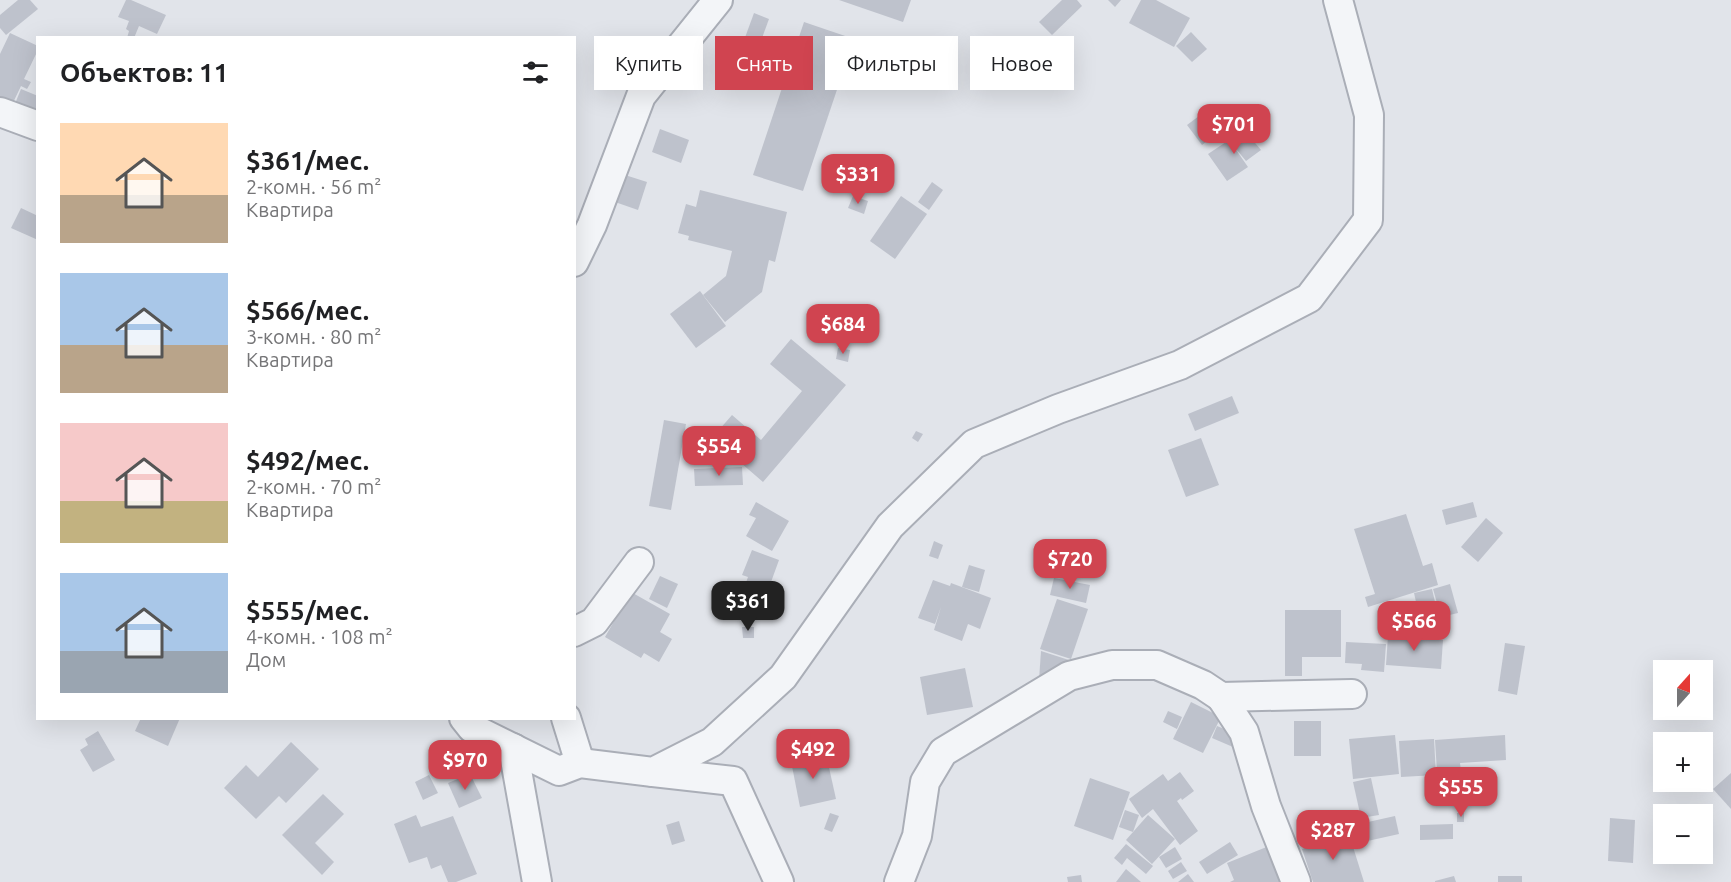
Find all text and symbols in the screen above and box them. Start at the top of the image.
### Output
chip: Купить [594,36,703,90]
chip: Снять [715,36,813,90]
chip: Фильтры [825,36,958,90]
chip: Новое [970,36,1074,90]
icon: filters [519,56,552,89]
text: Объектов: 11 [60,58,228,87]
pin: $701 [1198,104,1270,155]
text: $701 [1211,112,1257,135]
text: $361/мес. [246,146,369,175]
icon: home [108,147,180,219]
pin: $331 [822,154,894,205]
text: $331 [835,162,881,185]
text: 2-комн. · 56 m² [246,175,381,198]
text: Квартира [246,198,334,221]
text: $566/мес. [246,296,369,325]
icon: home [108,297,180,369]
pin: $684 [807,304,879,355]
text: $684 [820,312,866,335]
text: 3-комн. · 80 m² [246,325,381,348]
text: Квартира [246,348,334,371]
pin: $554 [683,426,755,477]
text: $554 [696,434,742,457]
text: $492/мес. [246,446,369,475]
icon: home [108,447,180,519]
text: 2-комн. · 70 m² [246,475,381,498]
text: Квартира [246,498,334,521]
pin: $720 [1034,539,1106,590]
text: $720 [1047,547,1093,570]
pin: $361 [712,581,784,632]
text: $361 [725,589,771,612]
text: $555/мес. [246,596,369,625]
icon: home [108,597,180,669]
pin: $566 [1378,601,1450,652]
text: $566 [1391,609,1437,632]
text: 4-комн. · 108 m² [246,625,393,648]
text: Дом [246,648,286,671]
north arrow [1653,660,1713,720]
map controls [1653,660,1713,864]
pin: $492 [777,729,849,780]
button: + [1653,732,1713,792]
text: $492 [790,737,836,760]
pin: $970 [429,740,501,791]
text: $970 [442,748,488,771]
pin: $555 [1425,767,1497,818]
text: $555 [1438,775,1484,798]
button: − [1653,804,1713,864]
pin: $287 [1297,810,1369,861]
text: $287 [1310,818,1356,841]

